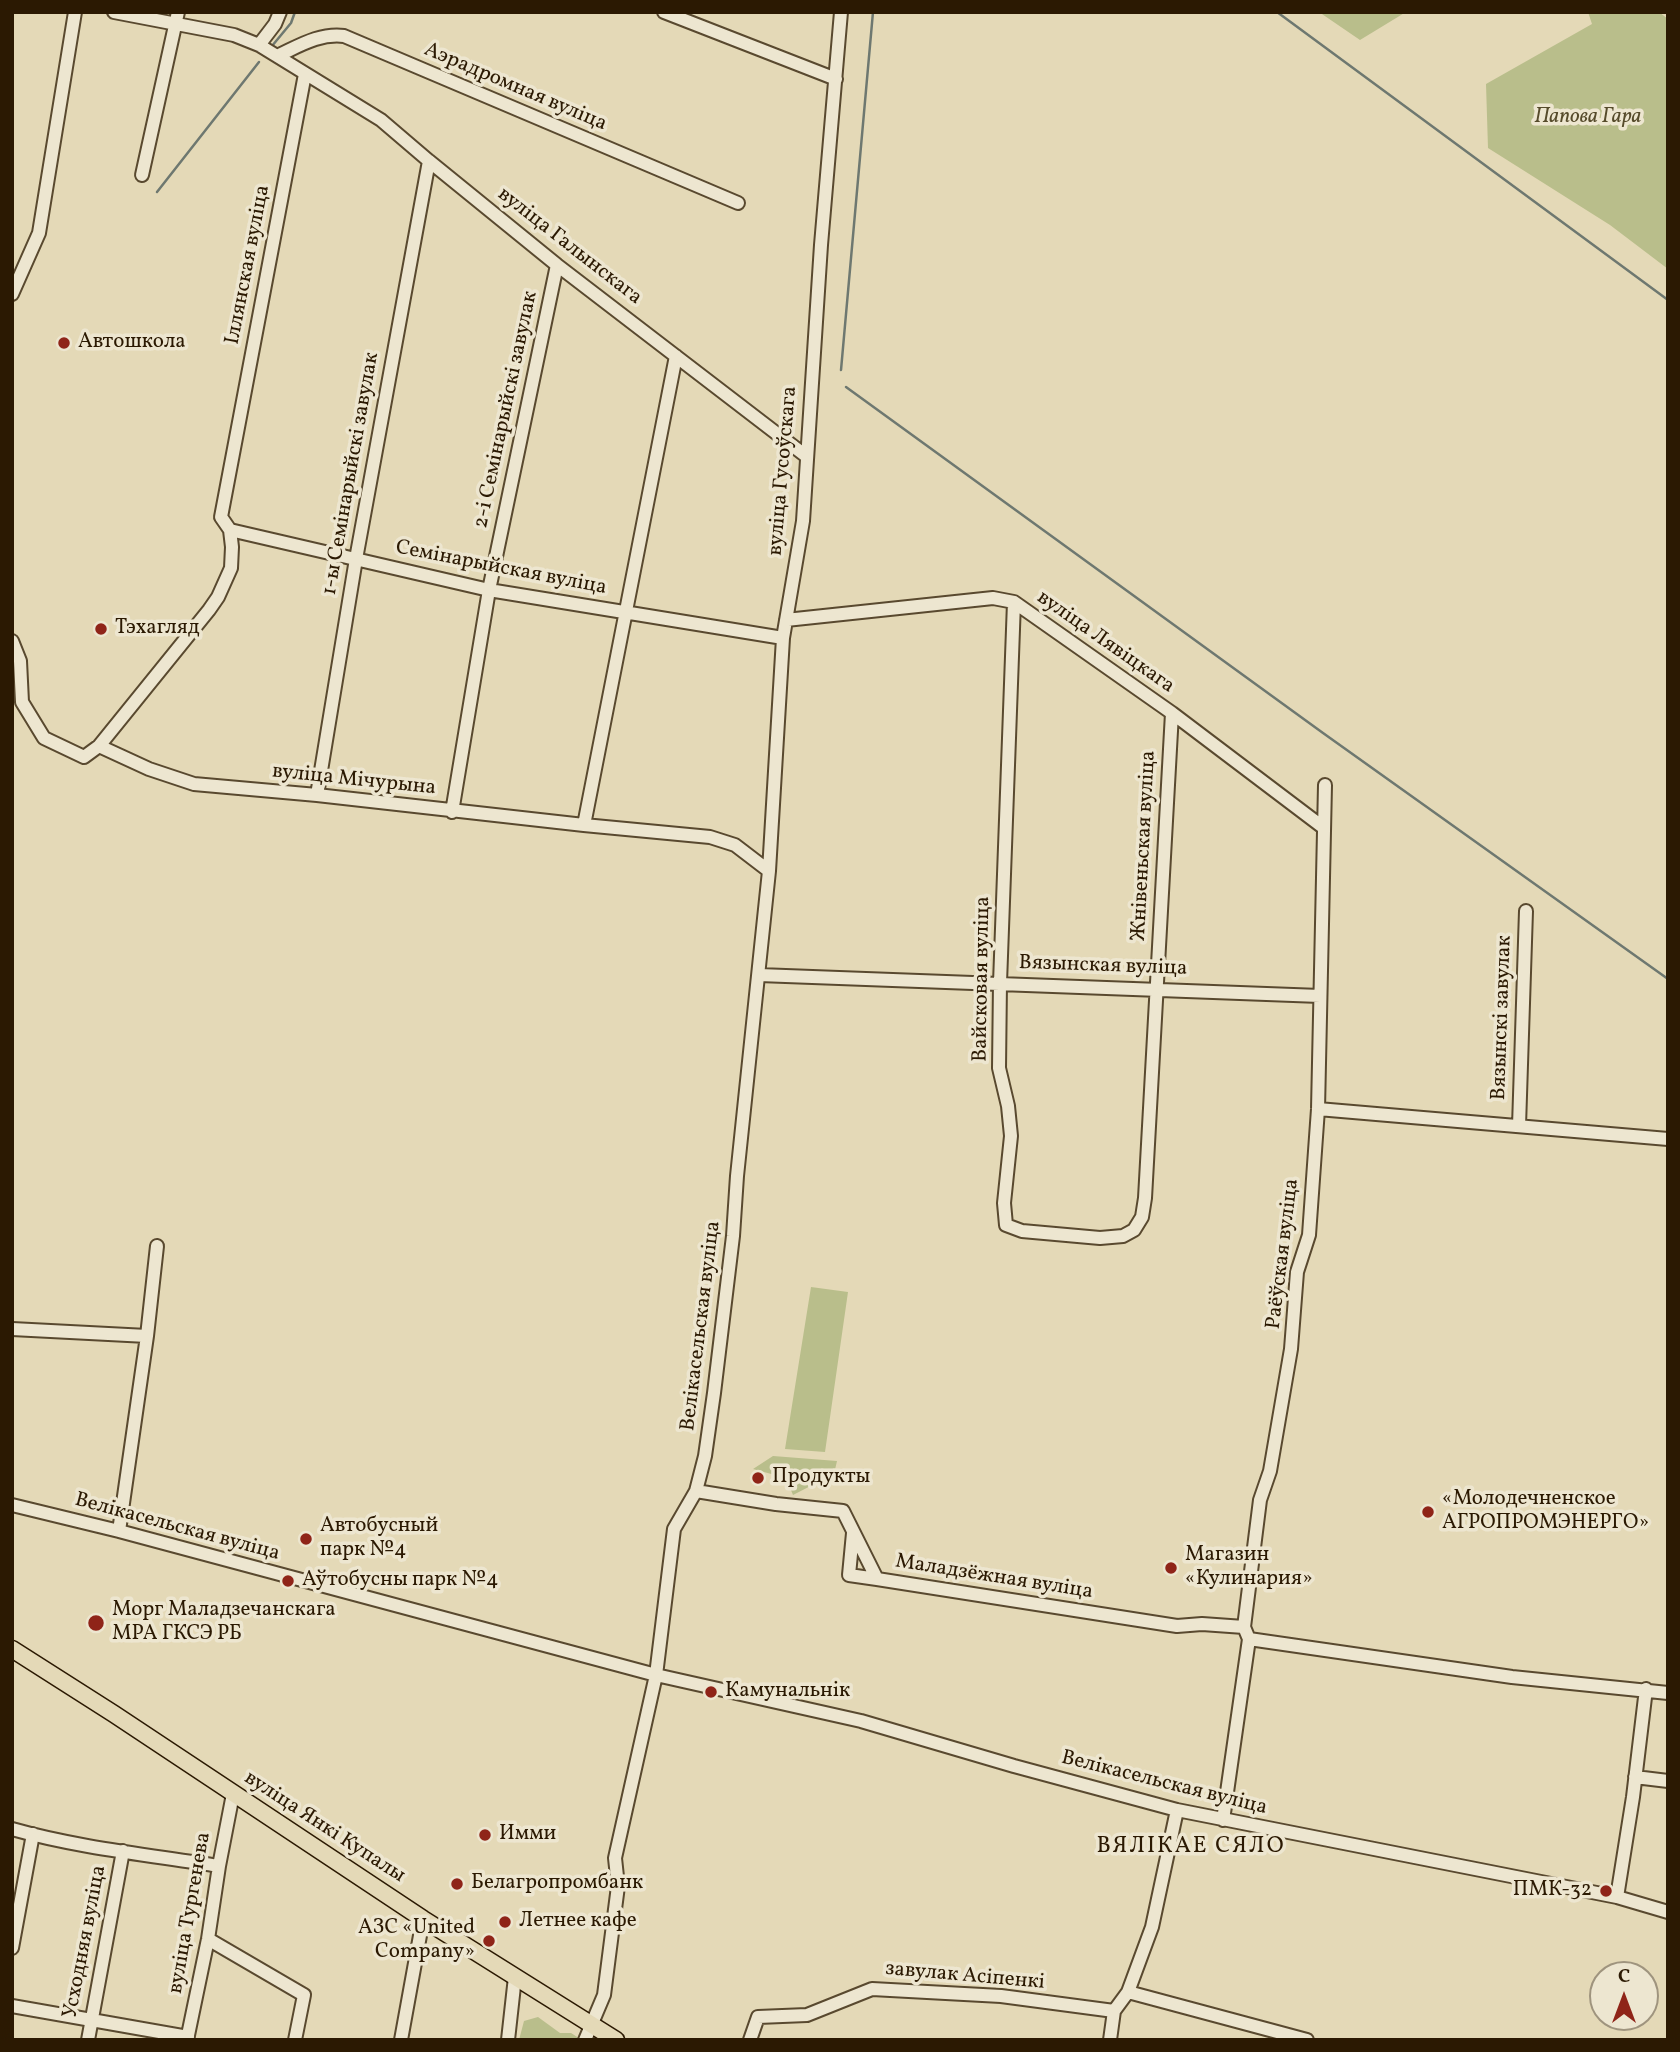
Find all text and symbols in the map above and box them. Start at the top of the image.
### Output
street label: Аэрадромная вуліца [420,38,610,138]
park label: Папова Гара [1535,105,1641,131]
street label: Іллянская вуліца [221,183,277,347]
street label: вуліца Галынскага [492,183,646,311]
street label: 2-і Семінарыйскі завулак [470,289,544,531]
place label: Автошкола [78,330,186,356]
marker: Автошкола [56,335,72,351]
street label: 1-ы Семінарыйскі завулак [318,351,386,597]
street label: вуліца Гусоўскага [764,385,804,557]
street label: Семінарыйская вуліца [393,536,609,602]
street label: вуліца Лявіцкага [1031,586,1179,700]
place label: Тэхагляд [115,616,200,642]
marker: Тэхагляд [93,621,109,637]
street label: Жнівеньская вуліца [1127,750,1163,942]
street label: вуліца Мічурына [271,760,437,802]
street label: Вайсковая вуліца [969,896,997,1062]
street label: Вязынскі завулак [1488,935,1518,1101]
street label: Вязынская вуліца [1018,951,1188,983]
street label: Раёўская вуліца [1262,1177,1306,1331]
street label: Велікасельская вуліца [677,1220,727,1432]
place label: Продукты [772,1465,870,1491]
marker: Продукты [750,1470,766,1486]
place label: «Молодечненское АГРОПРОМЭНЕРГО» [1442,1487,1649,1537]
street label: Велікасельская вуліца [72,1488,282,1568]
marker: «Молодечненское АГРОПРОМЭНЕРГО» [1420,1504,1436,1520]
place label: Автобусный парк №4 [320,1514,438,1564]
marker: Автобусный парк №4 [298,1531,314,1547]
place label: Магазин «Кулинария» [1185,1543,1313,1593]
street label: Маладзёжная вуліца [893,1550,1095,1606]
marker: Магазин «Кулинария» [1163,1560,1179,1576]
place label: Аўтобусны парк №4 [302,1568,498,1594]
marker: Аўтобусны парк №4 [280,1573,296,1589]
place label: Морг Маладзечанскага МРА ГКСЭ РБ [112,1598,336,1648]
marker: Морг Маладзечанскага МРА ГКСЭ РБ [86,1613,106,1633]
place label: Камунальнік [725,1679,850,1705]
marker: Камунальнік [703,1684,719,1700]
street label: Велікасельская вуліца [1058,1746,1270,1822]
street label: вуліца Янкі Купалы [239,1766,409,1890]
place label: Имми [499,1822,556,1848]
marker: Имми [477,1827,493,1843]
street label: вуліца Тургенева [164,1830,218,1996]
district label: ВЯЛІКАЕ СЯЛО [1098,1834,1284,1862]
street label: Усходняя вуліца [59,1863,113,2021]
place label: Белагропромбанк [471,1871,643,1897]
marker: Белагропромбанк [449,1876,465,1892]
place label: ПМК-32 [1513,1878,1592,1904]
marker: ПМК-32 [1598,1883,1614,1899]
place label: Летнее кафе [519,1909,637,1935]
marker: Летнее кафе [497,1914,513,1930]
place label: АЗС «United Company» [358,1916,475,1966]
marker: АЗС «United Company» [481,1933,497,1949]
street label: завулак Асіпенкі [884,1957,1046,1997]
north arrow [1589,1961,1659,2031]
text: С [1618,1964,1630,1990]

